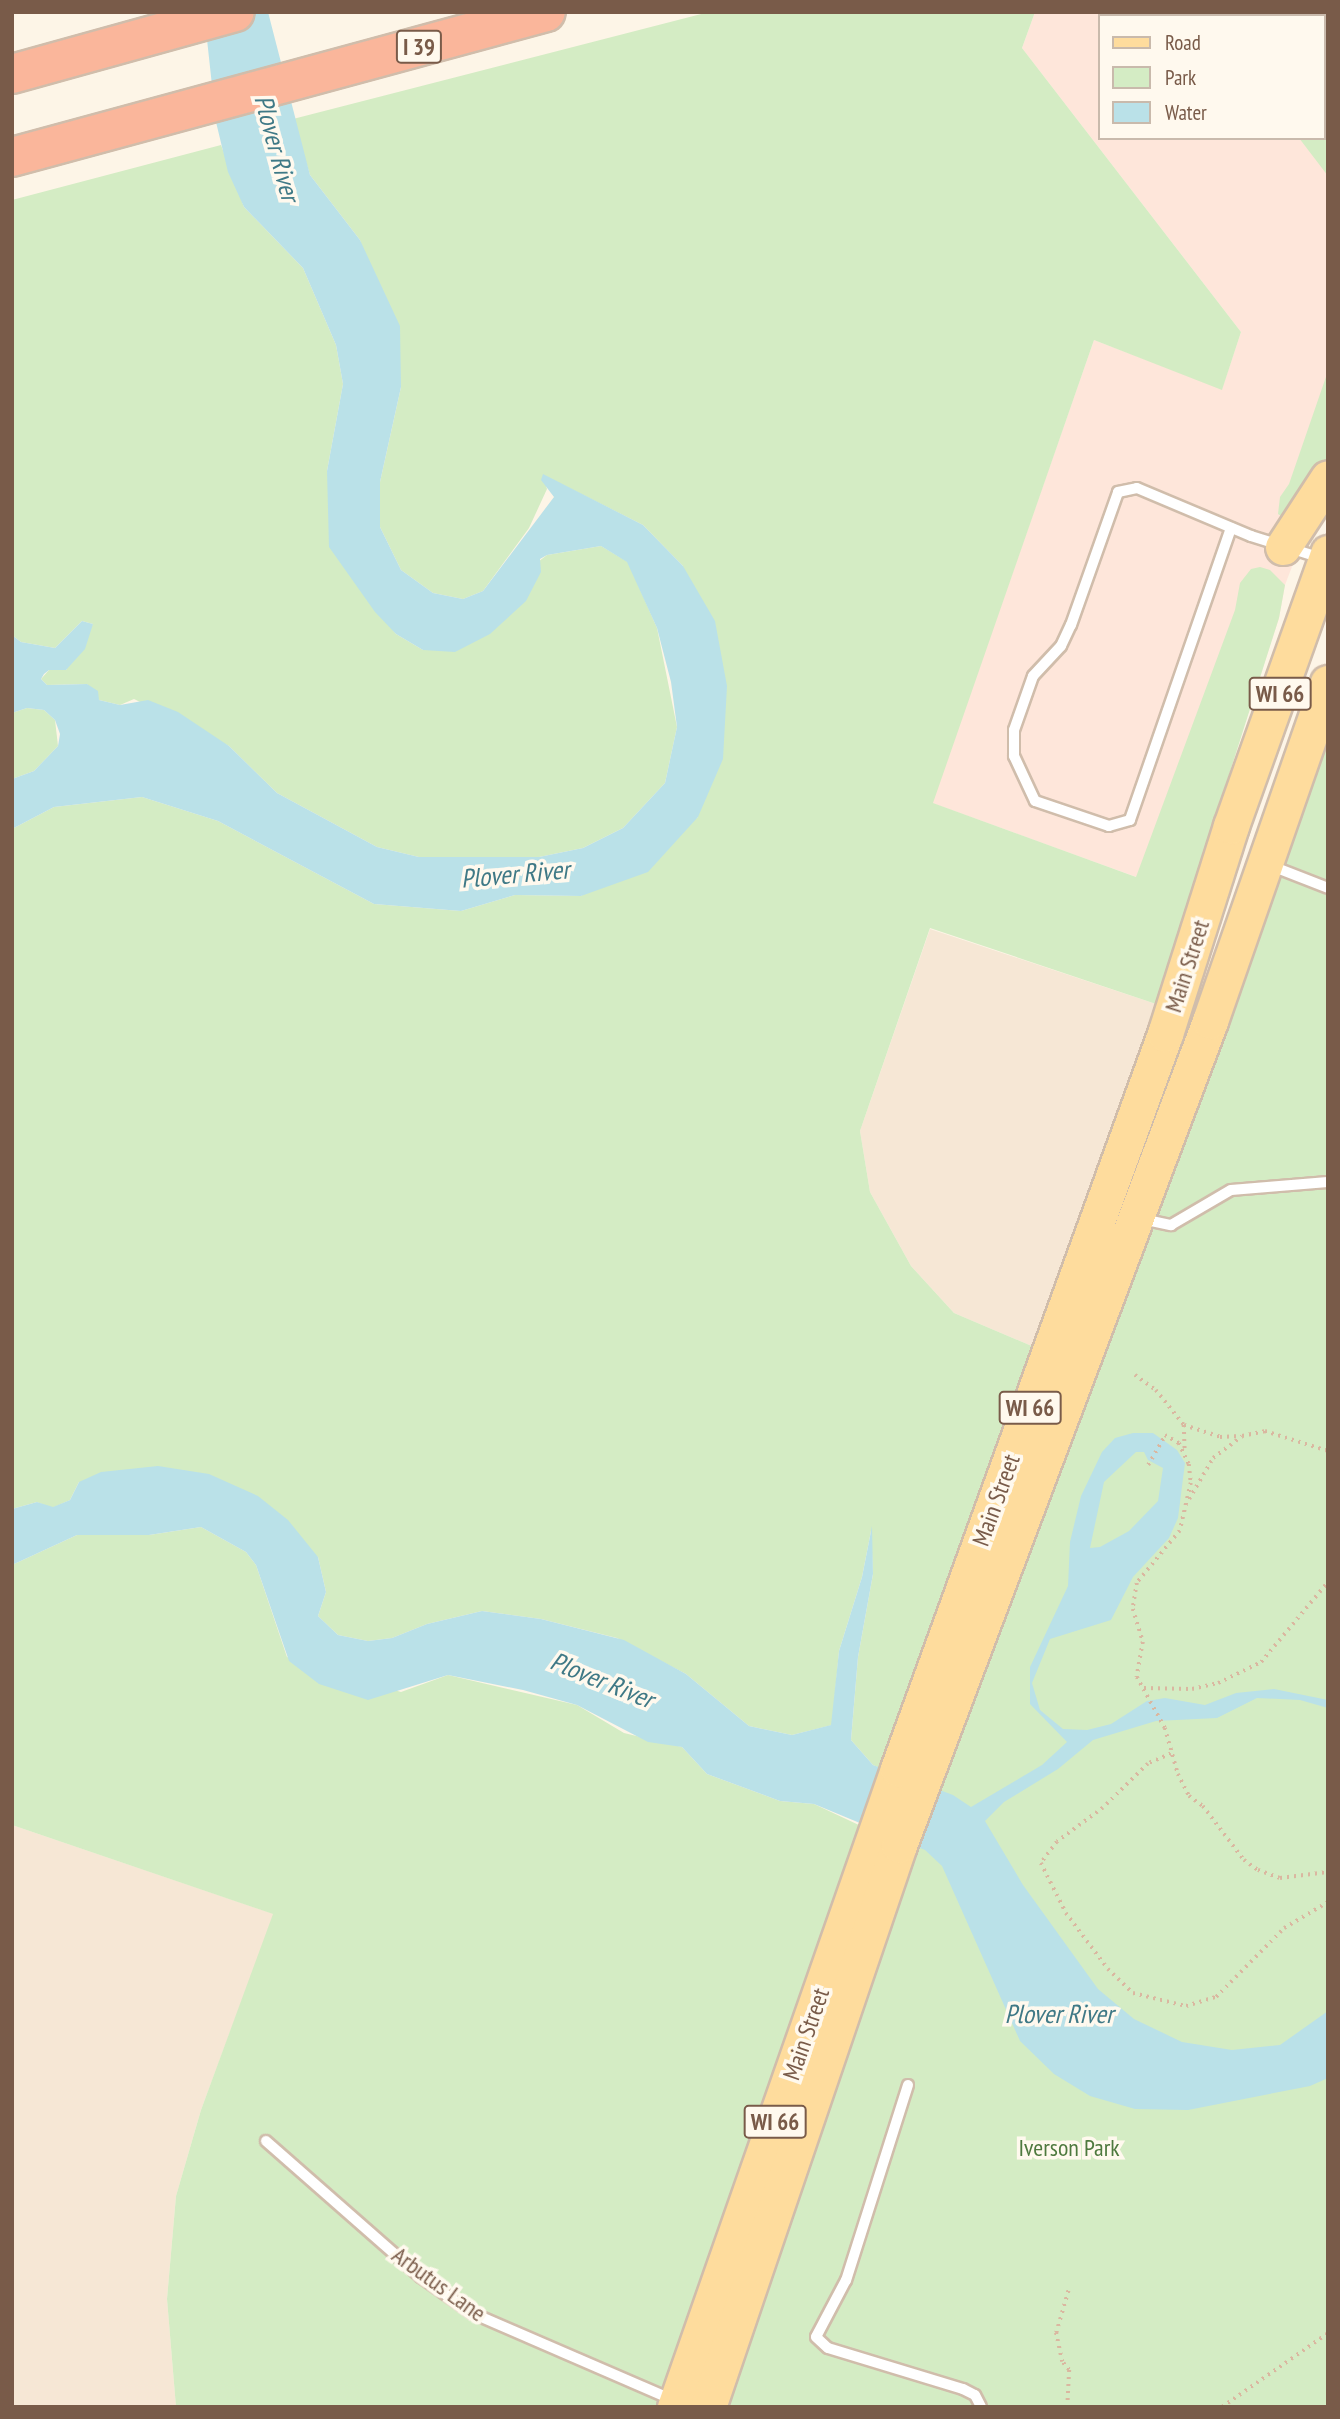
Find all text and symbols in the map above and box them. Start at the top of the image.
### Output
legend [1098,14,1326,140]
road number: I 39 [394,28,444,66]
text: Road [1165,29,1201,56]
text: Park [1165,64,1196,91]
water label: Plover River [248,92,306,204]
text: Water [1165,99,1207,126]
road number: WI 66 [1248,674,1312,714]
water label: Plover River [460,854,570,894]
street label: Main Street [1159,916,1215,1016]
road number: WI 66 [998,1388,1062,1428]
street label: Main Street [966,1450,1026,1550]
water label: Plover River [546,1645,658,1715]
street label: Main Street [777,1984,835,2084]
water label: Plover River [1005,1998,1113,2030]
road number: WI 66 [744,2102,806,2142]
park label: Iverson Park [1018,2134,1120,2162]
street label: Arbutus Lane [387,2240,491,2328]

